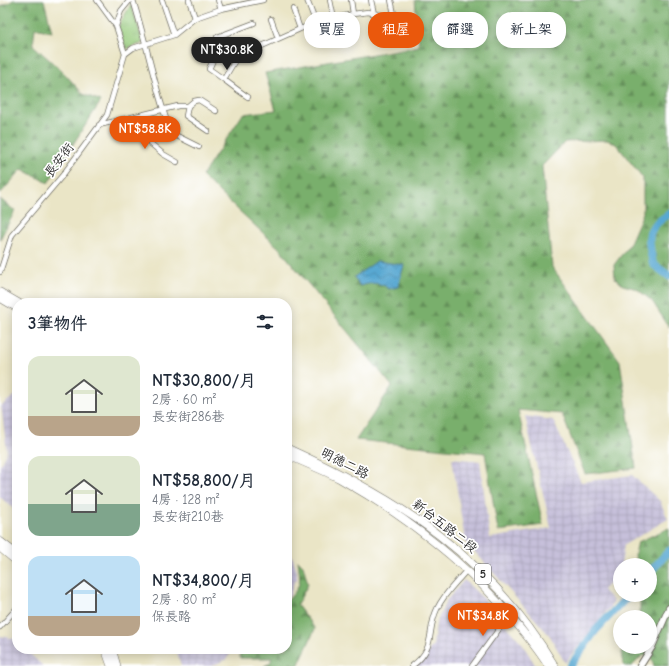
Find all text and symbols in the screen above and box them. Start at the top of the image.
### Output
chip: 買屋 [304,12,360,48]
chip: 租屋 [368,12,424,48]
chip: 篩選 [432,12,488,48]
chip: 新上架 [496,12,566,48]
pin: NT$30.8K [186,37,268,71]
text: NT$30.8K [200,42,254,57]
pin: NT$58.8K [104,116,186,150]
text: NT$58.8K [118,121,172,136]
street label: 長安街 [41,140,77,180]
icon: filters [254,311,276,333]
text: 3筆物件 [28,314,87,333]
text: NT$30,800/月 [152,371,256,390]
icon: home [60,372,108,420]
text: 2房 · 60 m² [152,392,216,407]
text: 長安街286巷 [152,409,225,424]
street label: 明德二路 [318,445,372,481]
text: NT$58,800/月 [152,471,256,490]
icon: home [60,472,108,520]
text: 4房 · 128 m² [152,492,219,507]
street label: 新台五路二段 [410,496,480,556]
text: 長安街210巷 [152,509,224,524]
map controls [613,558,657,654]
button: + [613,558,657,602]
road number: 5 [475,564,491,584]
text: NT$34,800/月 [152,571,254,590]
icon: home [60,572,108,620]
text: 2房 · 80 m² [152,592,216,607]
pin: NT$34.8K [442,603,524,637]
text: NT$34.8K [457,608,509,623]
text: 保長路 [152,609,191,624]
button: − [613,610,657,654]

